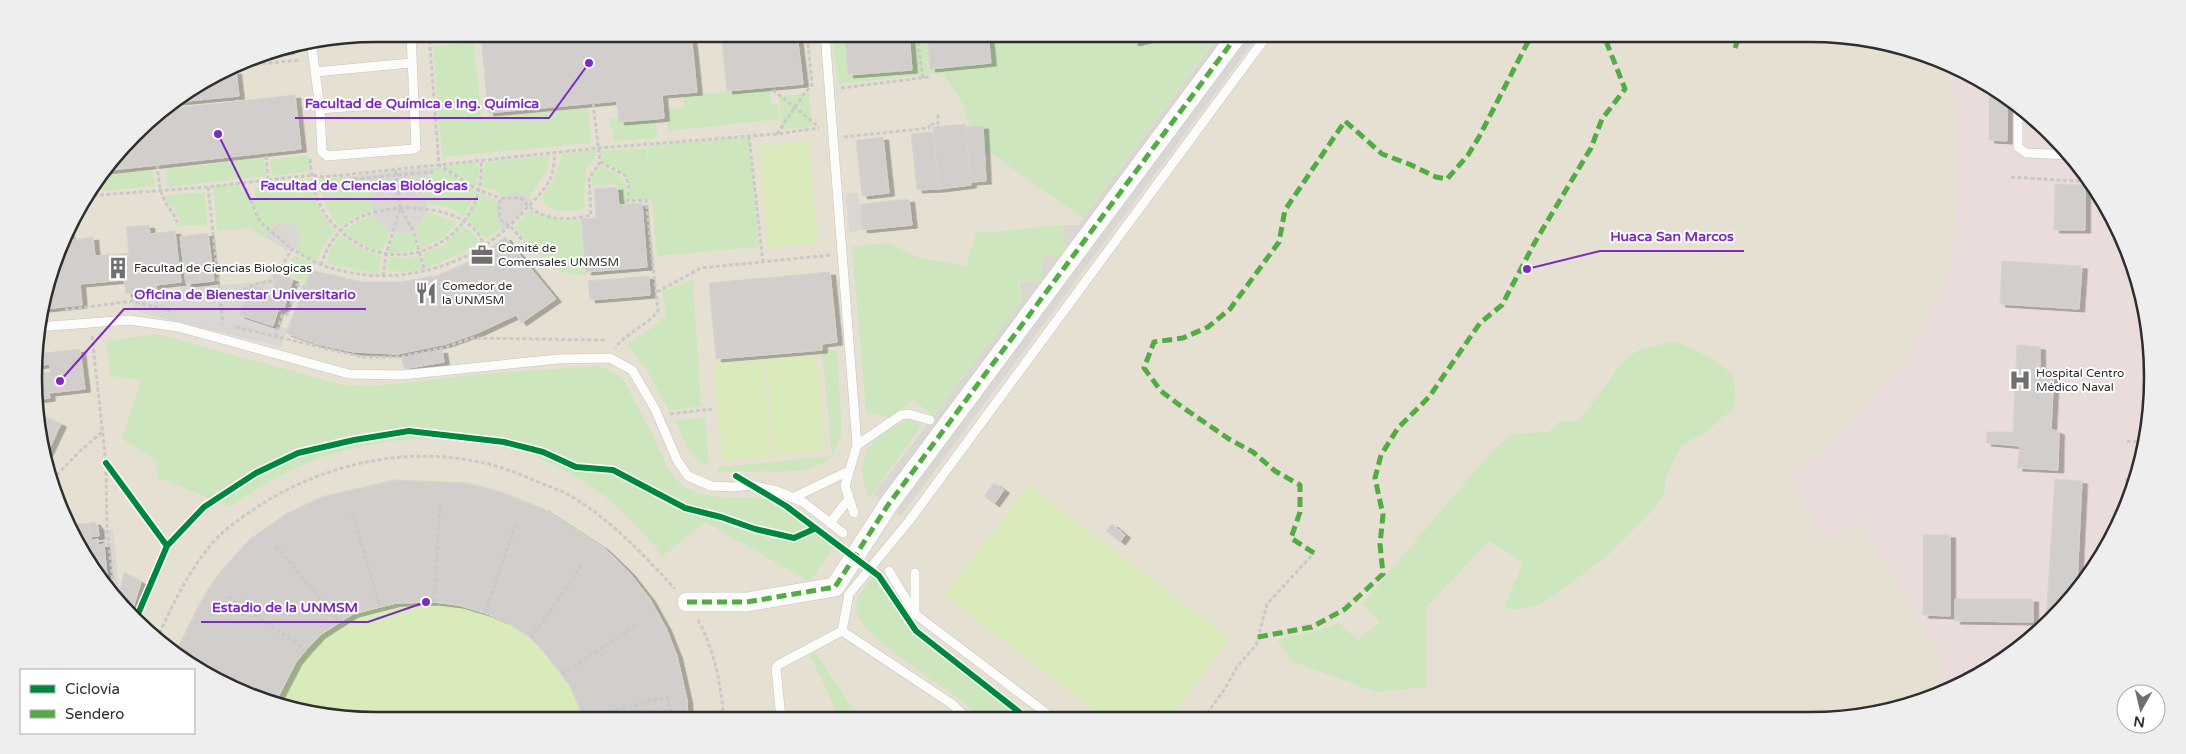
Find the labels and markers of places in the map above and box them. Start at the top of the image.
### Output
callout: Facultad de Química e Ing. Química [295,89,549,118]
callout: Facultad de Ciencias Biológicas [250,170,478,199]
callout: Huaca San Marcos [1600,222,1744,251]
place label: Comité de Comensales UNMSM [498,241,619,269]
office icon: Comité de Comensales UNMSM [469,242,495,268]
building icon: Facultad de Ciencias Biologicas [105,255,131,281]
place label: Facultad de Ciencias Biologicas [134,261,312,275]
place label: Comedor de la UNMSM [442,279,512,307]
callout: Oficina de Bienestar Universitario [124,280,366,309]
restaurant icon: Comedor de la UNMSM [413,280,439,306]
place label: Hospital Centro Médico Naval [2036,366,2124,394]
hospital icon: Hospital Centro Médico Naval [2007,367,2033,393]
callout: Estadio de la UNMSM [201,593,368,622]

